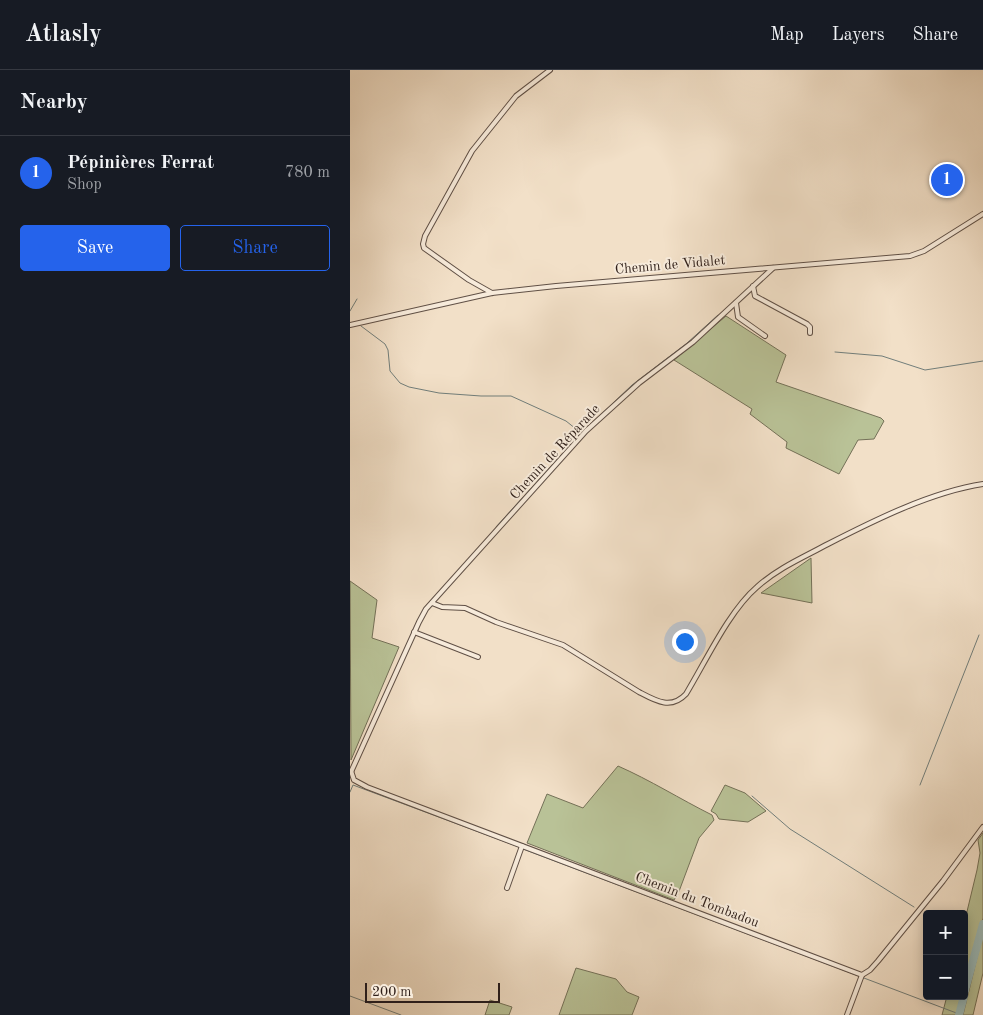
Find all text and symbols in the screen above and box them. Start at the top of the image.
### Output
text: Atlasly [25,23,102,47]
text: Map [770,26,804,44]
text: Layers [832,26,884,44]
text: Share [912,26,958,44]
text: Nearby [20,92,88,113]
text: Pépinières Ferrat [67,154,214,173]
pin: 1 [931,161,963,199]
text: 1 [31,165,41,181]
text: 780 m [285,165,330,181]
text: Shop [67,177,102,193]
button: Save [20,225,170,271]
button: Share [180,225,330,271]
street label: Chemin de Vidalet [614,253,726,277]
street label: Chemin de Réparade [507,402,603,502]
your location [672,629,698,655]
street label: Chemin du Tombadou [633,870,761,930]
map controls [923,910,968,1000]
button: + [923,910,968,955]
button: − [923,955,968,1000]
scale bar [365,980,500,1003]
text: 200 m [372,985,411,999]

